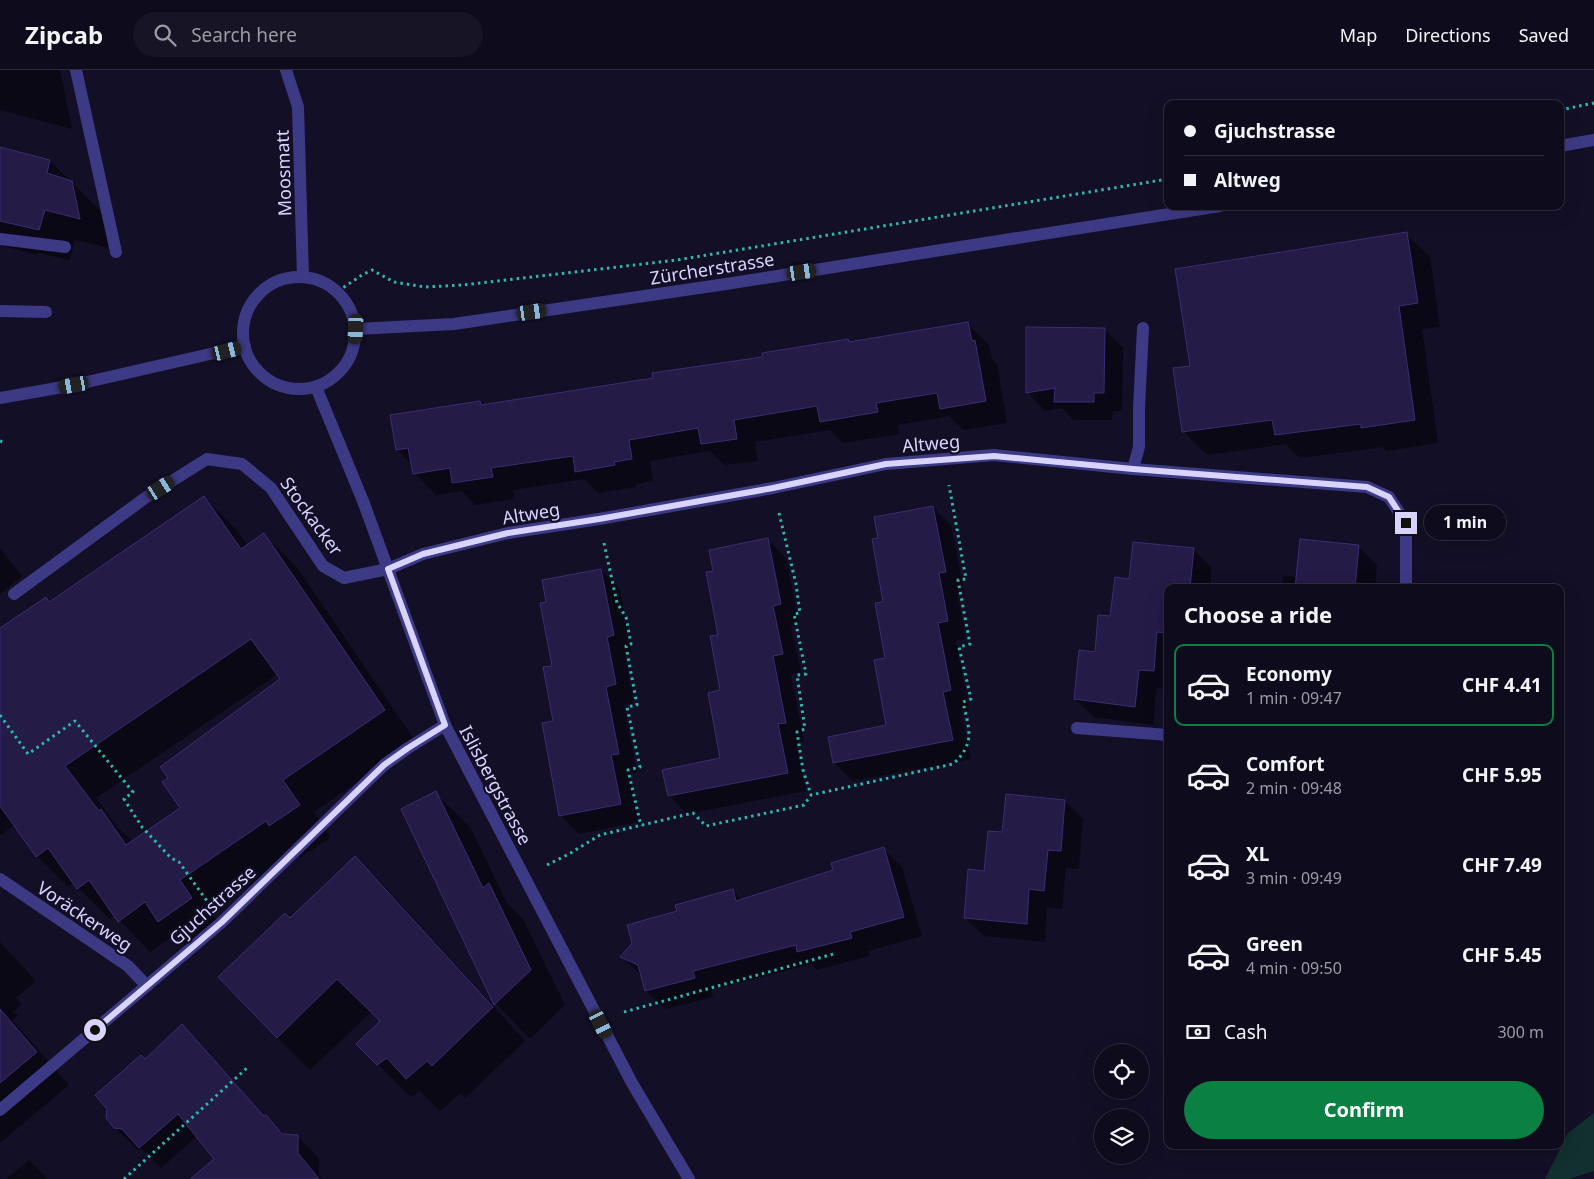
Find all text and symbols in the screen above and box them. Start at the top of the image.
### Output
search box [133,12,483,57]
text: Zipcab [25,18,103,51]
icon: search [151,21,179,49]
text: Search here [191,22,297,48]
text: Map [1340,23,1377,47]
text: Directions [1405,23,1491,47]
text: Saved [1519,23,1569,47]
text: Gjuchstrasse [1214,118,1336,144]
street label: Moosmatt [269,129,297,217]
text: Altweg [1214,167,1281,193]
street label: Zürcherstrasse [648,246,776,290]
car [786,262,817,282]
car [516,302,547,322]
car [347,314,364,344]
car [210,340,243,362]
car [57,375,90,395]
street label: Altweg [901,429,961,457]
street label: Stockacker [275,472,349,561]
car [144,474,177,502]
street label: Altweg [500,497,562,529]
callout: 1 min [1424,506,1506,540]
text: 1 min [1443,511,1487,533]
route end [1395,512,1417,534]
text: Choose a ride [1184,599,1332,629]
text: Economy [1246,661,1332,687]
icon: car [1186,663,1231,708]
text: CHF 4.41 [1462,672,1542,698]
text: 1 min · 09:47 [1246,687,1342,709]
street label: Islisbergstrasse [454,721,538,849]
text: Comfort [1246,751,1325,777]
icon: car [1186,753,1231,798]
text: CHF 5.95 [1462,762,1542,788]
text: 2 min · 09:48 [1246,777,1342,799]
text: XL [1246,841,1269,867]
icon: car [1186,843,1231,888]
text: CHF 7.49 [1462,852,1542,878]
street label: Gjuchstrasse [164,860,260,950]
text: 3 min · 09:49 [1246,867,1342,889]
street label: Voräckerweg [33,875,137,957]
text: Green [1246,931,1303,957]
icon: car [1186,933,1231,978]
text: CHF 5.45 [1462,942,1542,968]
text: 4 min · 09:50 [1246,957,1342,979]
car [587,1007,614,1041]
icon: cash [1184,1018,1212,1046]
route start [84,1019,106,1041]
text: Cash [1224,1019,1268,1045]
text: 300 m [1497,1021,1544,1043]
map controls [1094,1044,1149,1164]
button: locate [1094,1044,1149,1099]
button: Confirm [1184,1081,1544,1139]
button: layers [1094,1109,1149,1164]

